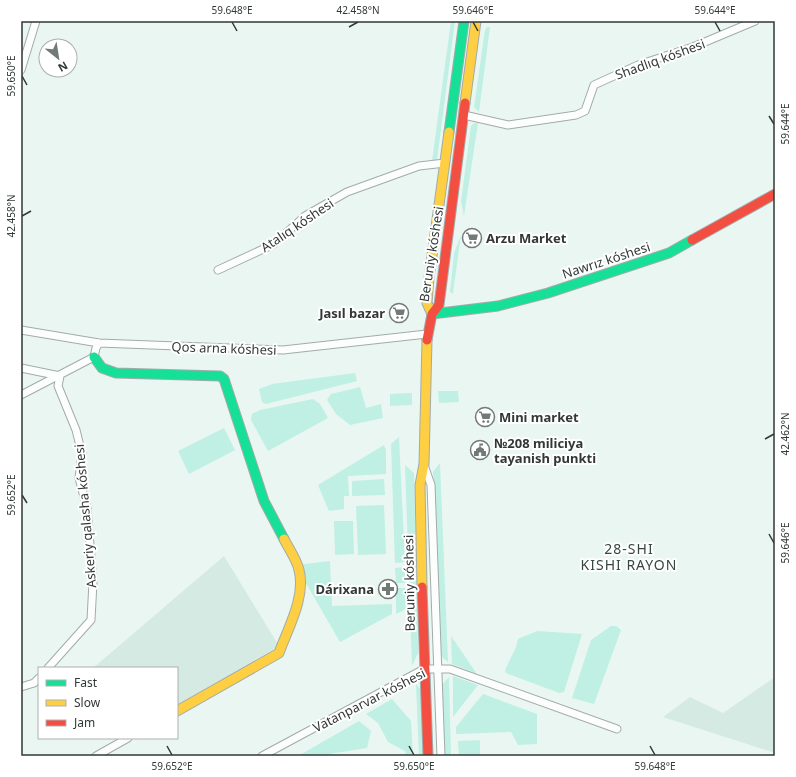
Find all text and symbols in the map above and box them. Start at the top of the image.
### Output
text: 59.648°E [211,3,253,17]
text: 42.458°N [336,3,380,17]
text: 59.646°E [452,3,494,17]
text: 59.644°E [694,3,736,17]
street label: Shadlıq kóshesi [613,34,707,84]
north arrow [38,38,78,78]
text: 59.650°E [4,55,18,97]
text: N [56,58,71,76]
text: 59.644°E [778,103,792,145]
text: 42.458°N [4,194,18,238]
street label: Atalıq kóshesi [257,194,337,256]
street label: Beruniy kóshesi [415,205,447,303]
supermarket icon: Arzu Market [461,227,483,249]
place label: Arzu Market [486,229,567,247]
street label: Nawrız kóshesi [560,237,652,283]
supermarket icon: Jasıl bazar [388,302,410,324]
place label: Jasıl bazar [318,304,385,322]
street label: Qos arna kóshesi [171,337,277,359]
supermarket icon: Mini market [474,406,496,428]
place label: Mini market [499,408,579,426]
text: 42.462°N [778,412,792,456]
place label: №208 miliciya tayanish punkti [494,434,596,467]
public building icon: №208 miliciya tayanish punkti [469,439,491,461]
street label: Askeriy qalasha kóshesi [70,443,100,589]
text: 59.652°E [4,474,18,516]
text: 59.646°E [778,522,792,564]
street label: Beruniy kóshesi [399,535,419,631]
district label: 28-SHI KISHI RAYON [581,539,677,574]
pharmacy icon: Dárixana [377,578,399,600]
place label: Dárixana [315,580,374,598]
street label: Vatanparvar kóshesi [310,664,428,736]
legend [38,667,178,739]
text: Fast [74,674,98,691]
text: Slow [74,694,101,711]
text: Jam [73,714,95,731]
text: 59.652°E [151,759,193,773]
text: 59.650°E [393,759,435,773]
text: 59.648°E [634,759,676,773]

